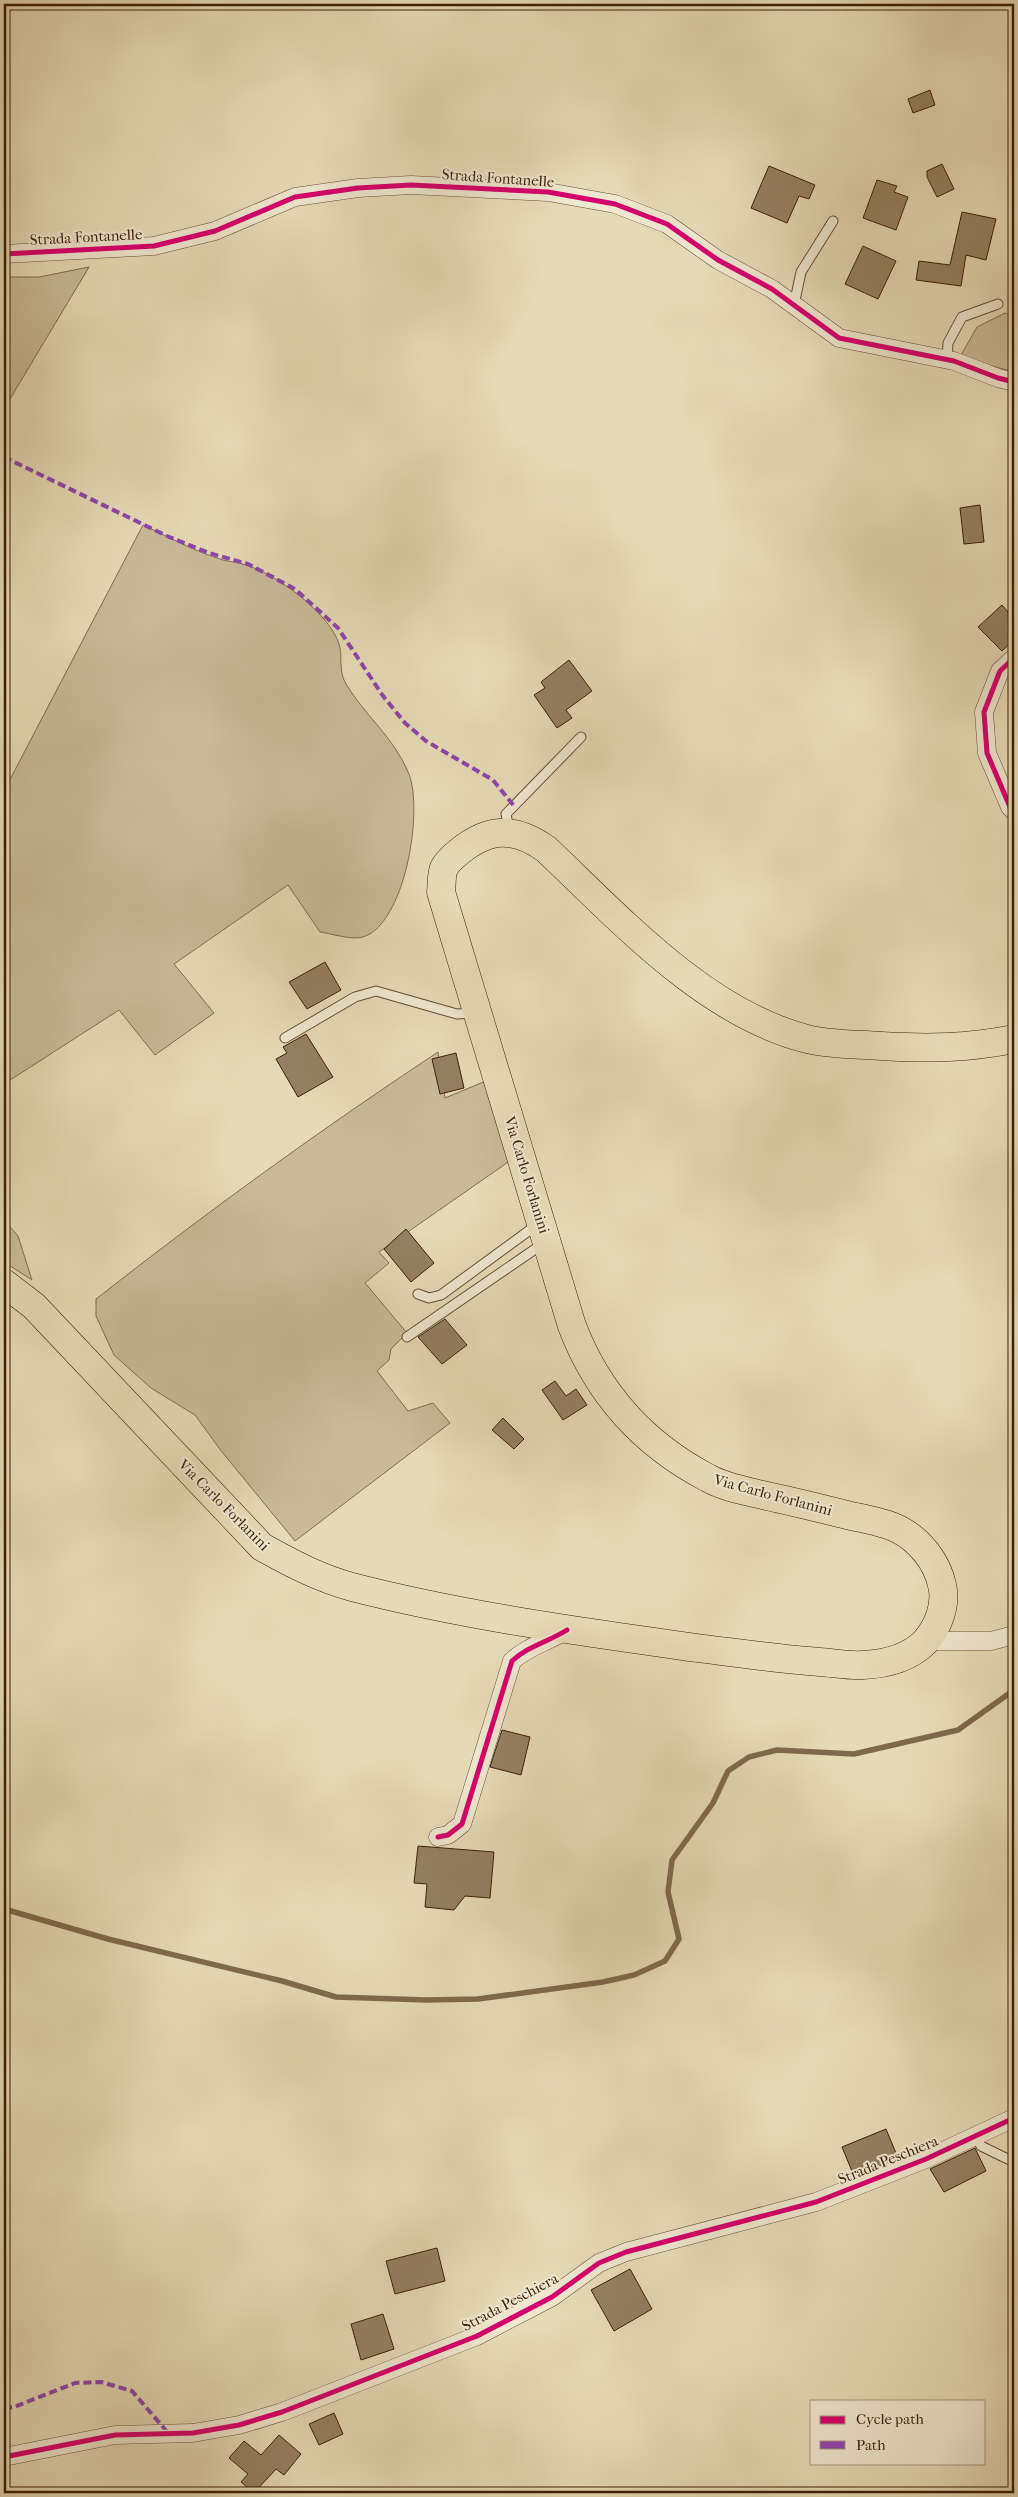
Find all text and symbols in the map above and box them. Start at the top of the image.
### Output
street label: Strada Fontanelle [441,165,555,191]
street label: Strada Fontanelle [29,225,143,249]
street label: Via Carlo Forlanini [500,1113,554,1236]
street label: Via Carlo Forlanini [174,1455,274,1555]
street label: Via Carlo Forlanini [711,1470,835,1520]
street label: Strada Peschiera [835,2131,942,2188]
street label: Strada Peschiera [459,2269,562,2335]
legend [810,2400,986,2464]
text: Cycle path [856,2410,924,2428]
text: Path [856,2436,886,2454]

